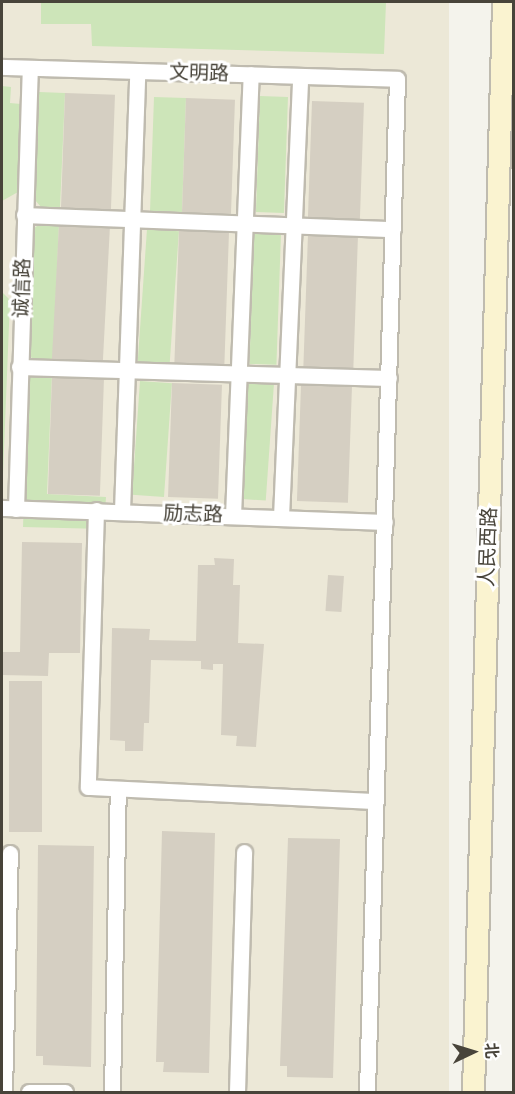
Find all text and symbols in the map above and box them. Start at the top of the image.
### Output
street label: 文明路 [169,60,229,86]
street label: 诚信路 [9,258,35,318]
street label: 励志路 [163,501,223,527]
street label: 人民西路 [475,507,501,587]
north arrow [443,1022,503,1082]
text: 北 [481,1042,501,1059]

